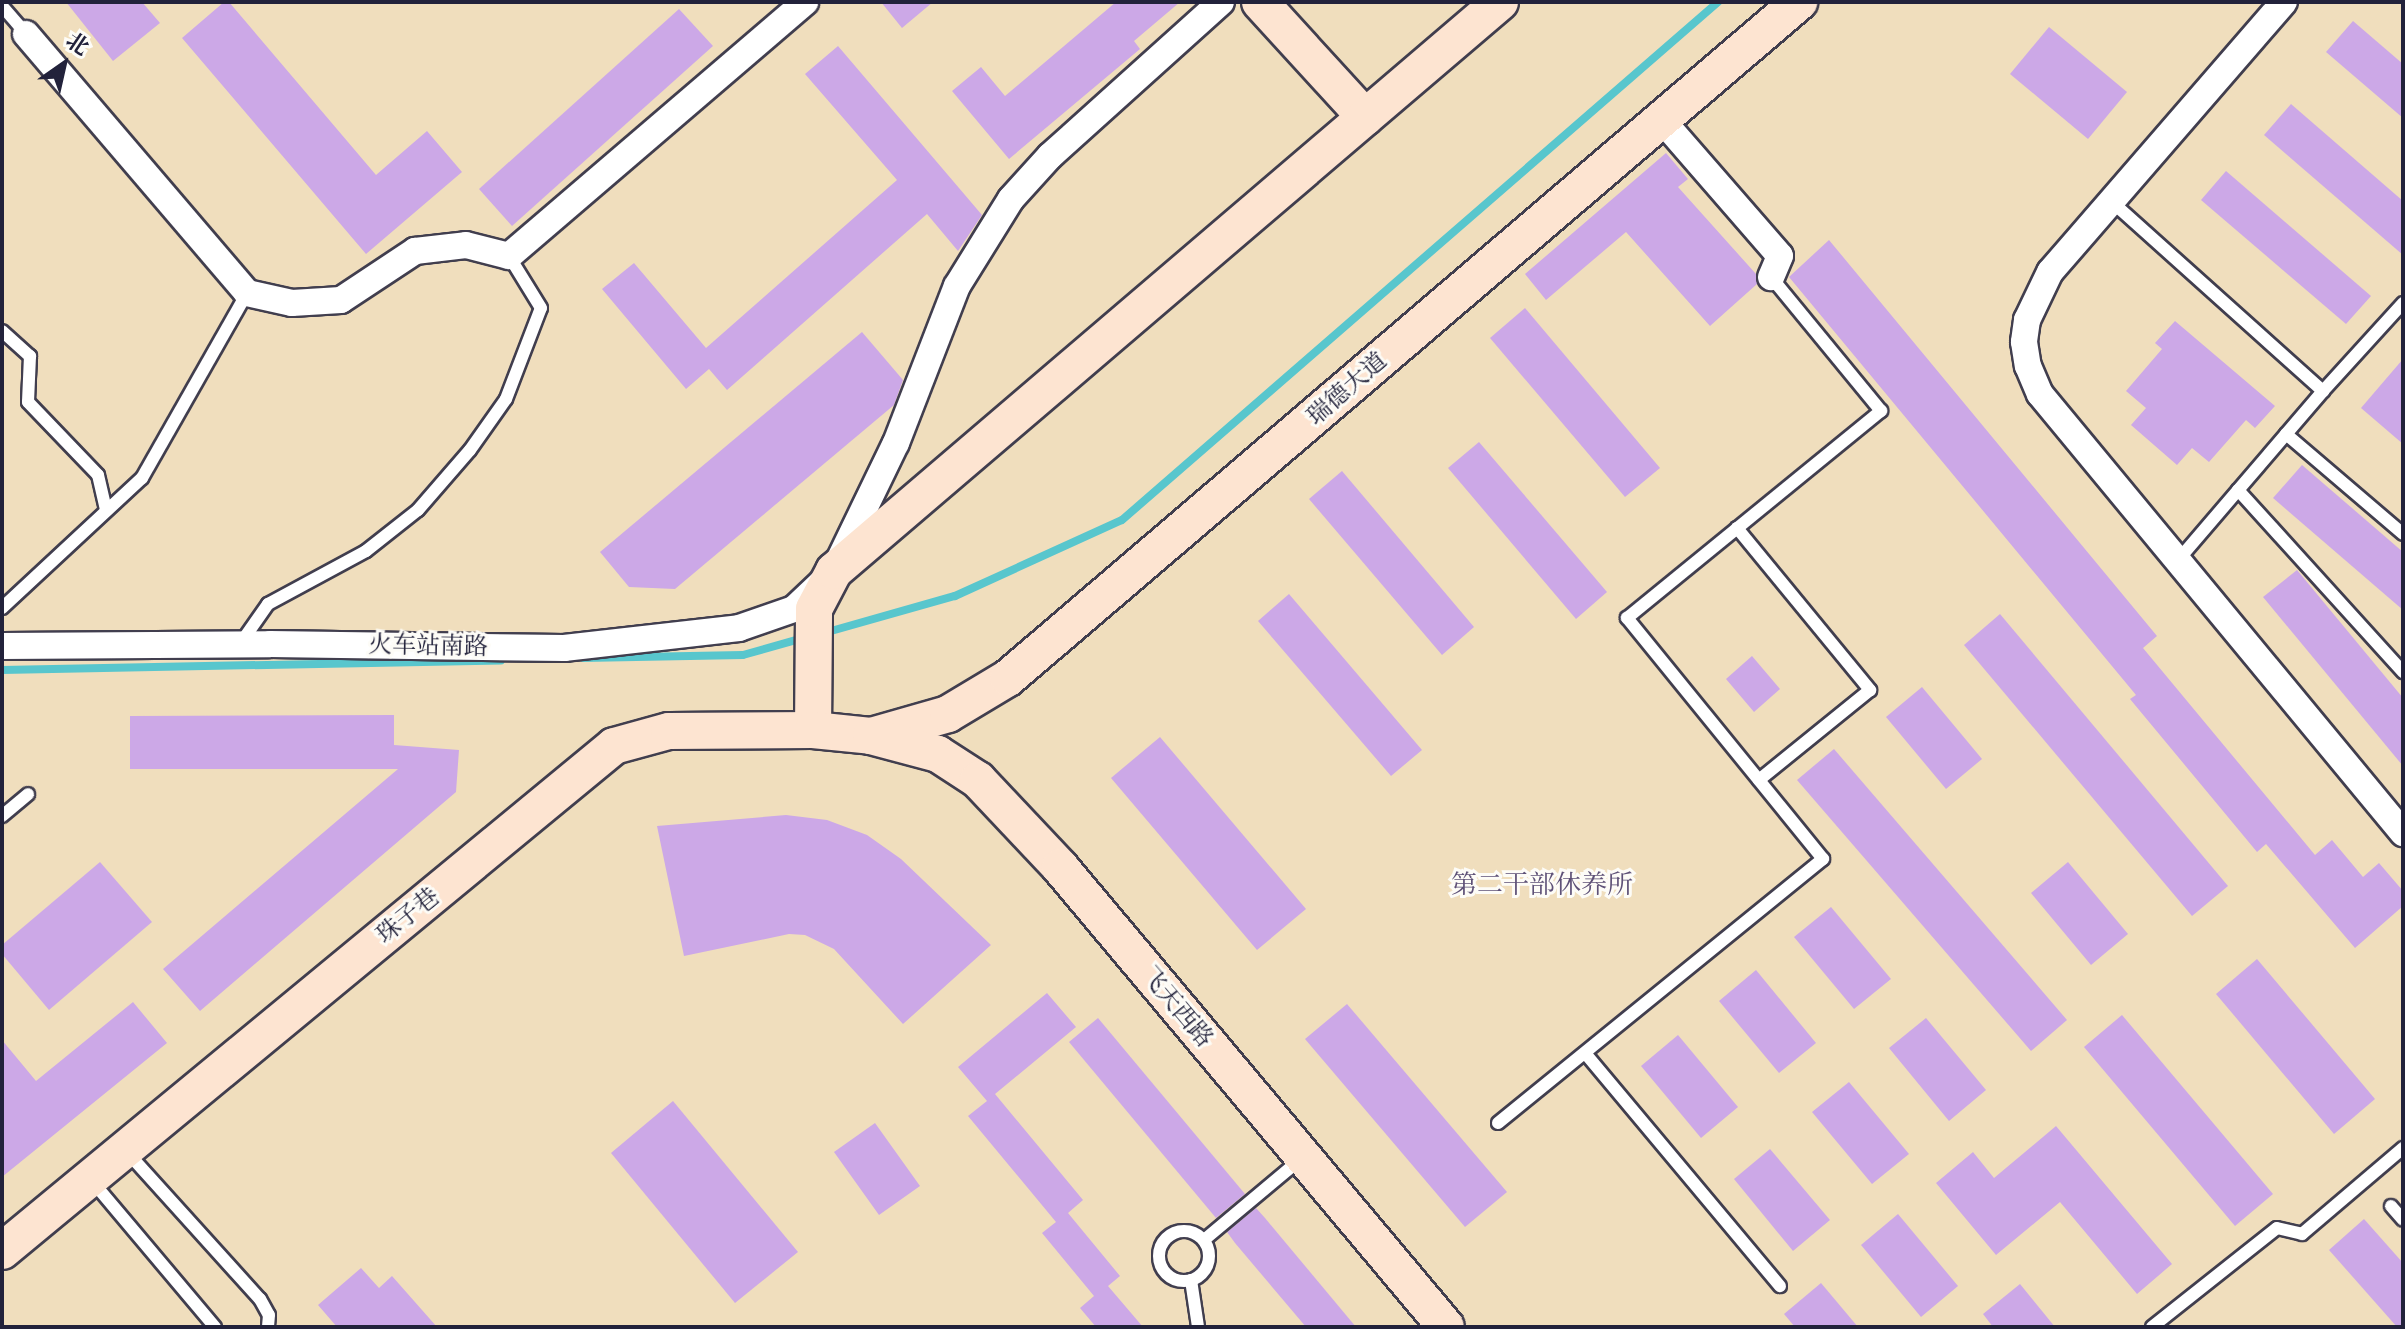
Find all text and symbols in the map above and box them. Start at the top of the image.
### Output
north arrow [24,24,104,104]
text: 北 [61,27,94,61]
street label: 瑞德大道 [1301,347,1393,431]
street label: 火车站南路 [368,631,488,661]
district label: 第二干部休养所 [1451,869,1633,901]
street label: 珠子巷 [371,882,445,950]
street label: 飞天西路 [1135,961,1219,1053]

